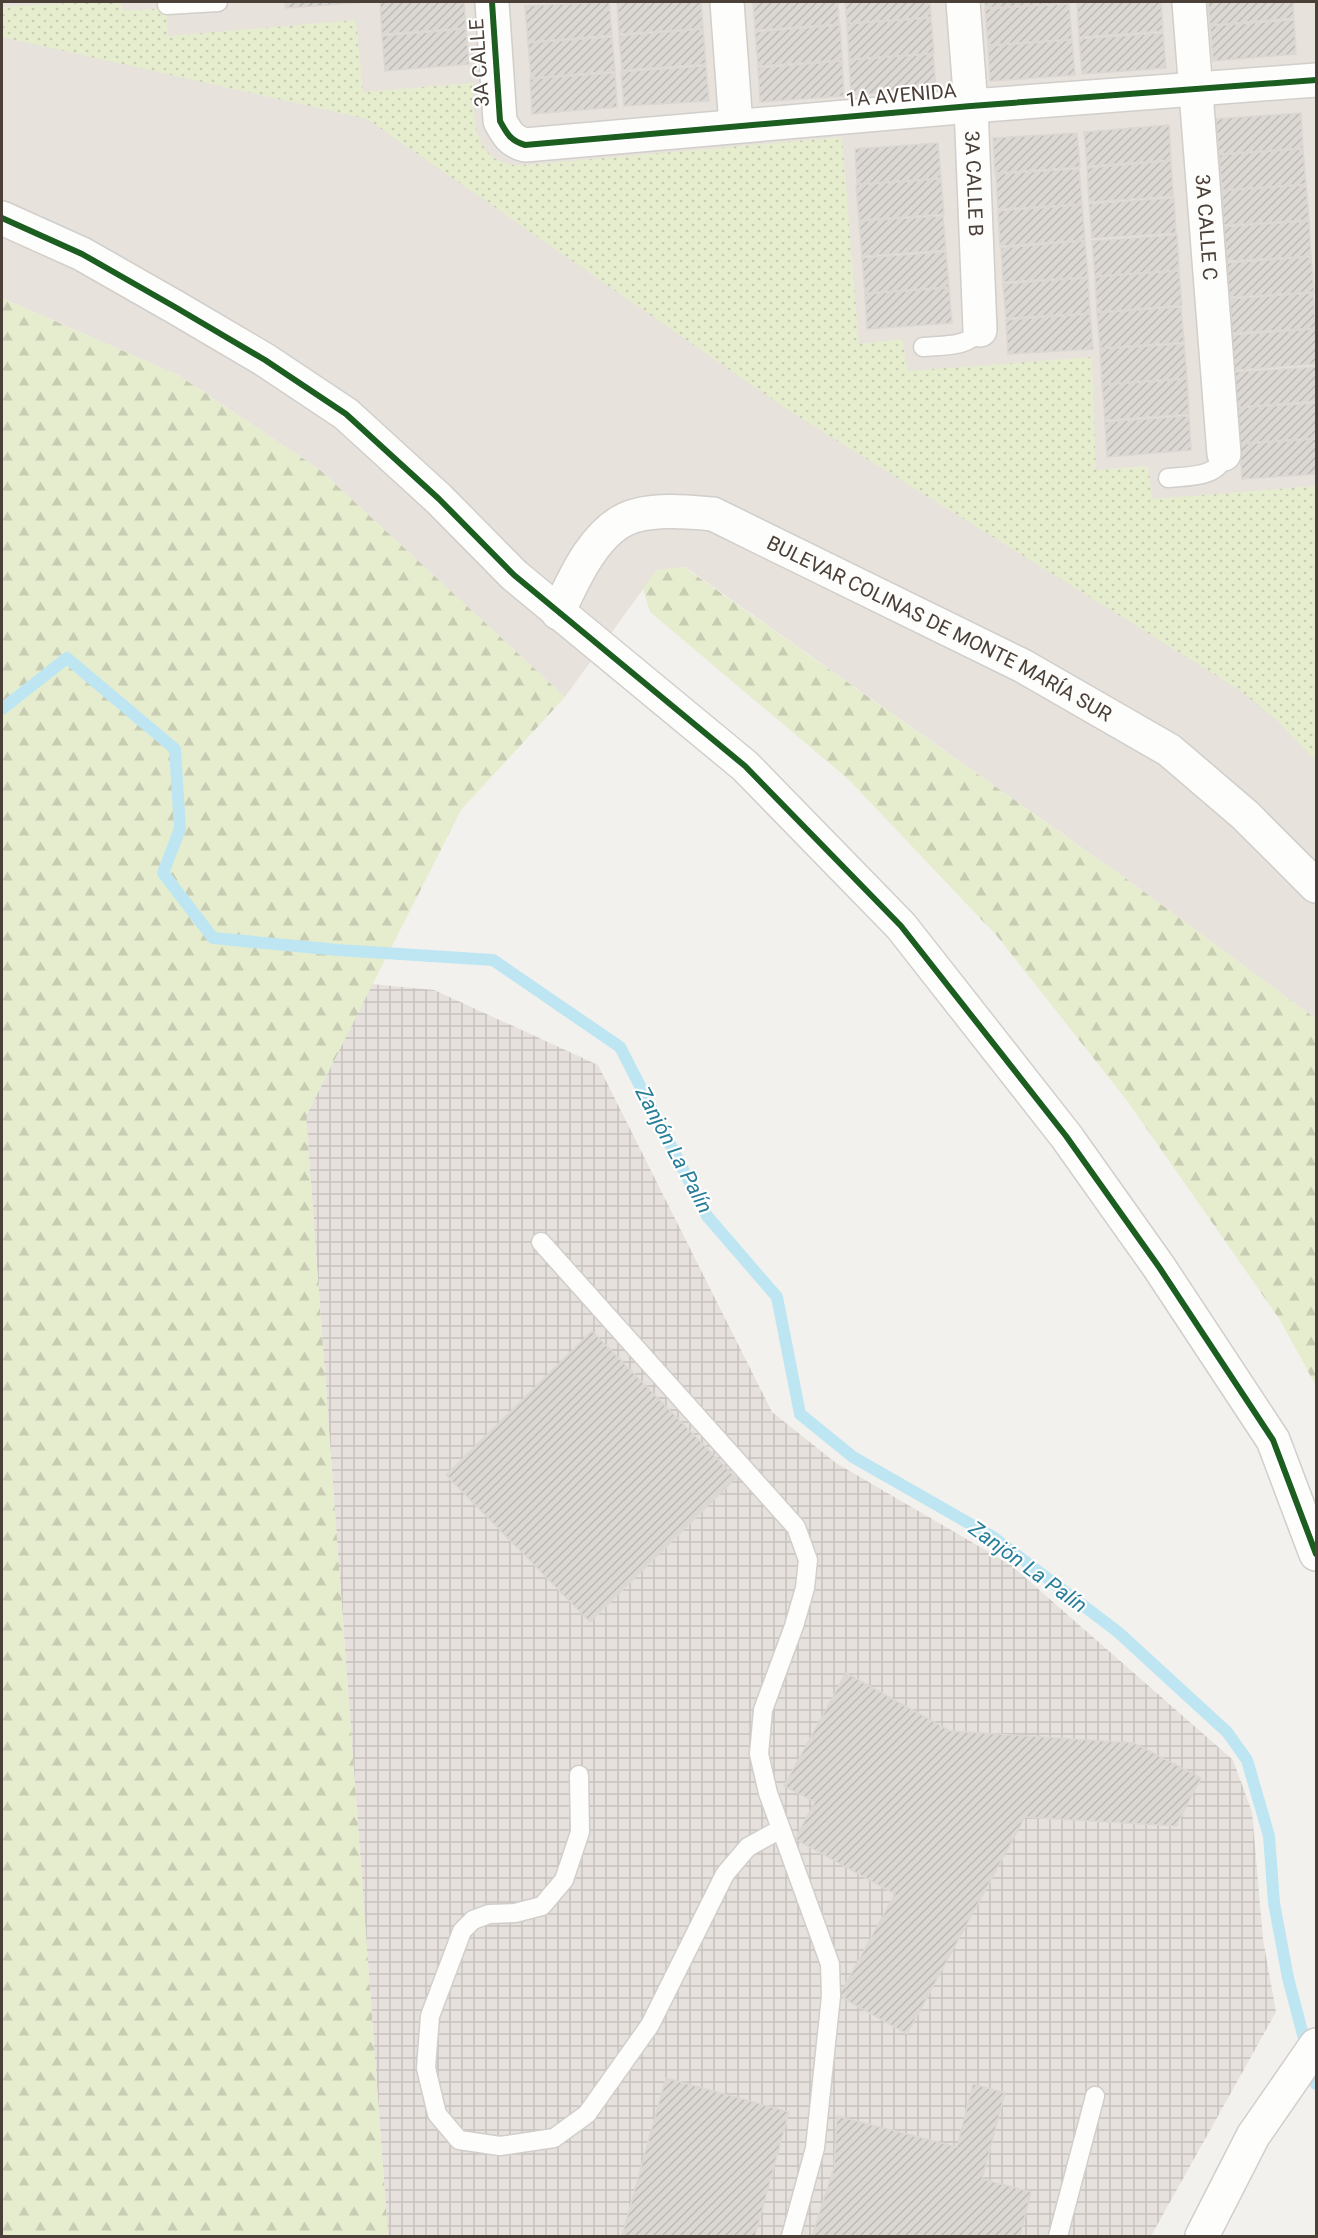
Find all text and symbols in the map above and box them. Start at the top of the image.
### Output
street label: 3A CALLE [464,18,494,108]
street label: 1A AVENIDA [845,78,957,112]
street label: 3A CALLE B [960,130,988,237]
street label: 3A CALLE C [1190,173,1223,281]
street label: BULEVAR COLINAS DE MONTE MARÍA SUR [763,530,1116,727]
water label: Zanjón La Palín [630,1082,717,1217]
water label: Zanjón La Palín [964,1516,1092,1618]

